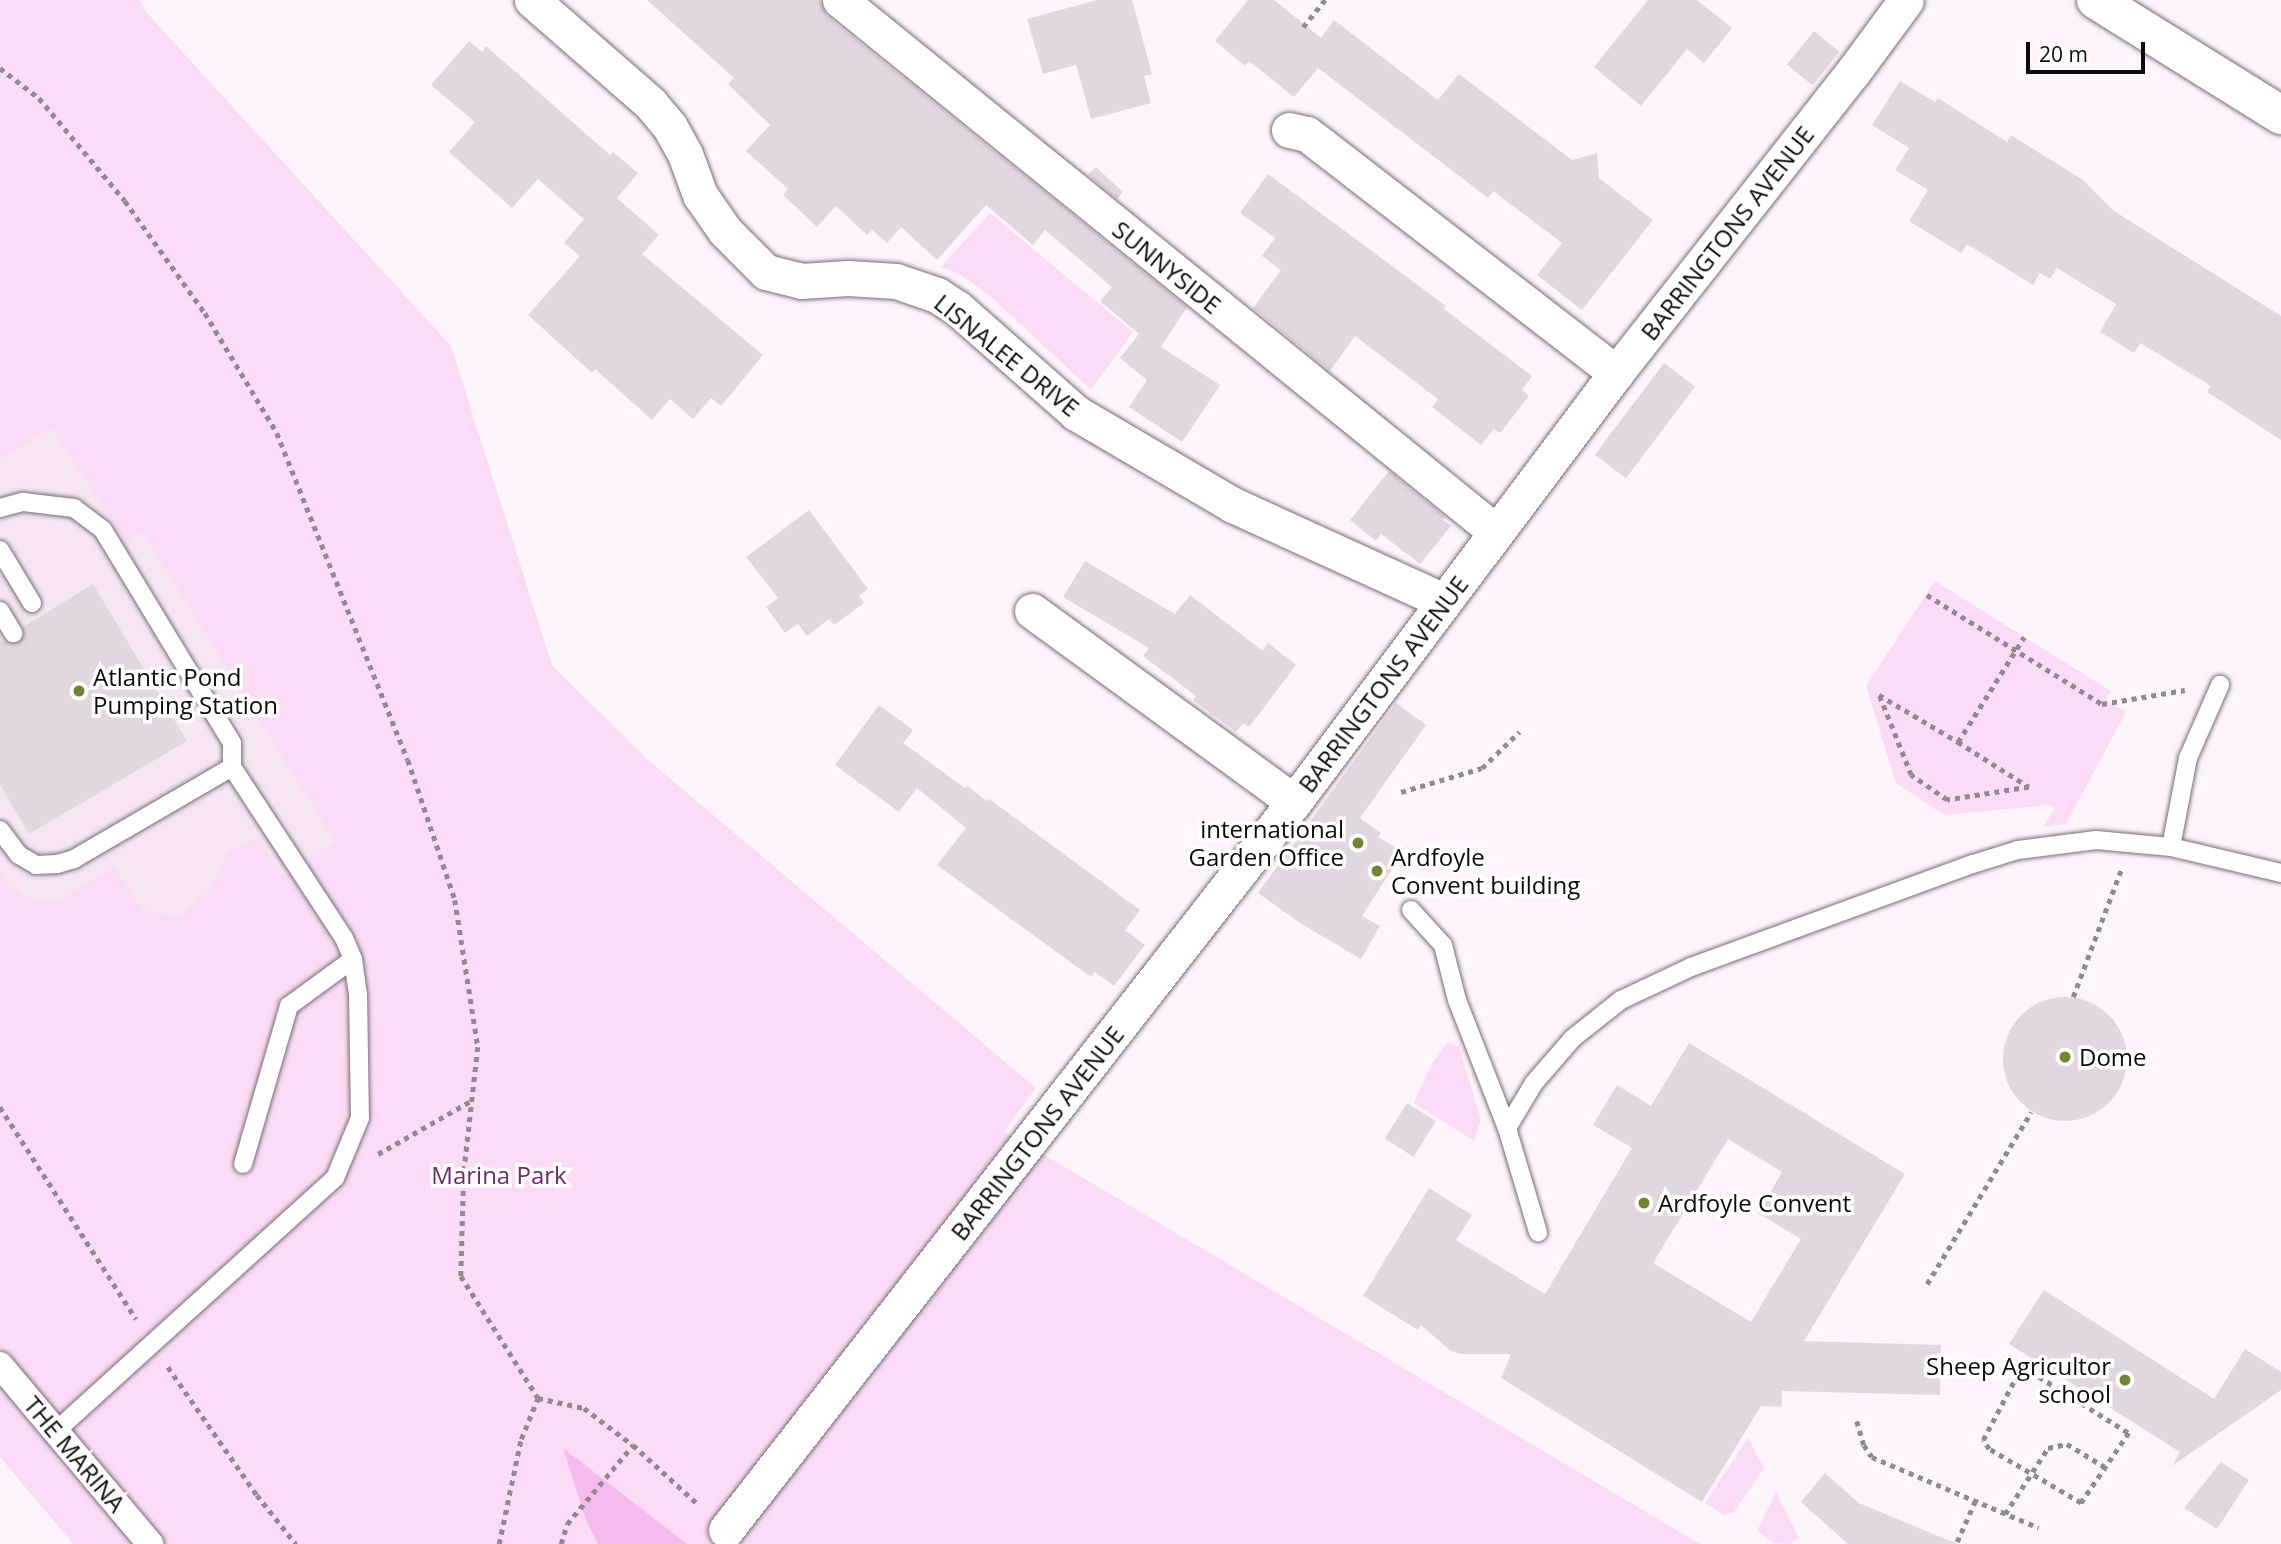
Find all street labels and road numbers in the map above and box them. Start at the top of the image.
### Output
street label: BARRINGTONS AVENUE [1635,120,1819,346]
street label: SUNNYSIDE [1107,215,1227,319]
street label: LISNALEE DRIVE [929,288,1085,422]
street label: BARRINGTONS AVENUE [1292,570,1474,798]
street label: BARRINGTONS AVENUE [945,1020,1129,1246]
street label: THE MARINA [18,1390,132,1518]

